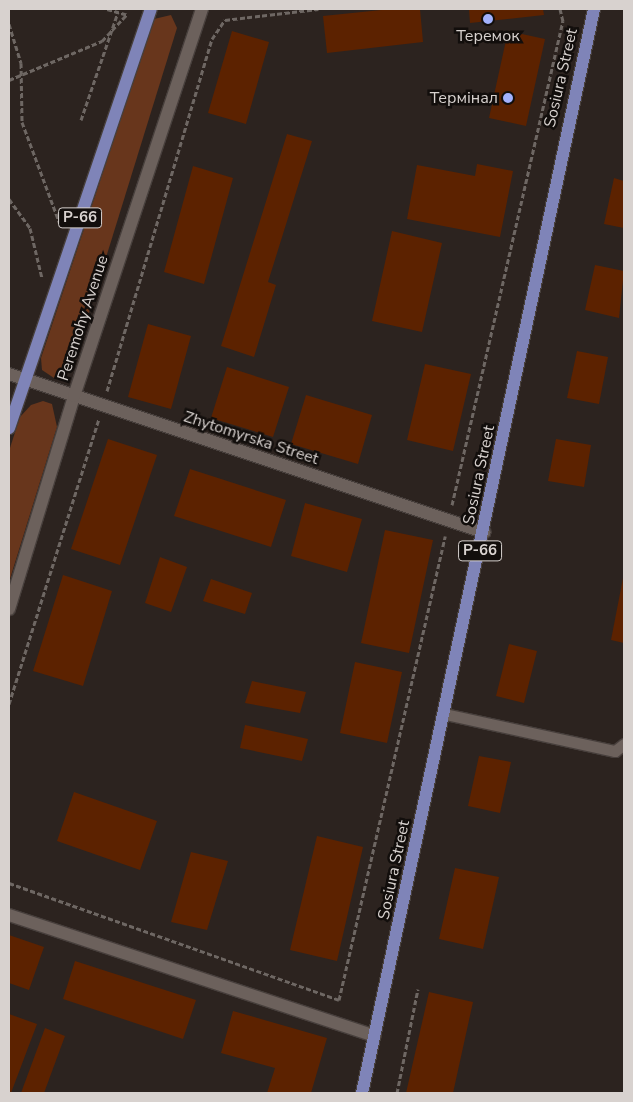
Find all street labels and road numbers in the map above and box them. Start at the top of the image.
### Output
street label: Sosiura Street [540,27,582,129]
road number: Р-66 [58,206,102,230]
street label: Peremohy Avenue [54,253,112,383]
street label: Zhytomyrska Street [181,407,321,469]
street label: Sosiura Street [459,424,499,526]
road number: Р-66 [458,538,502,564]
street label: Sosiura Street [374,819,414,921]

